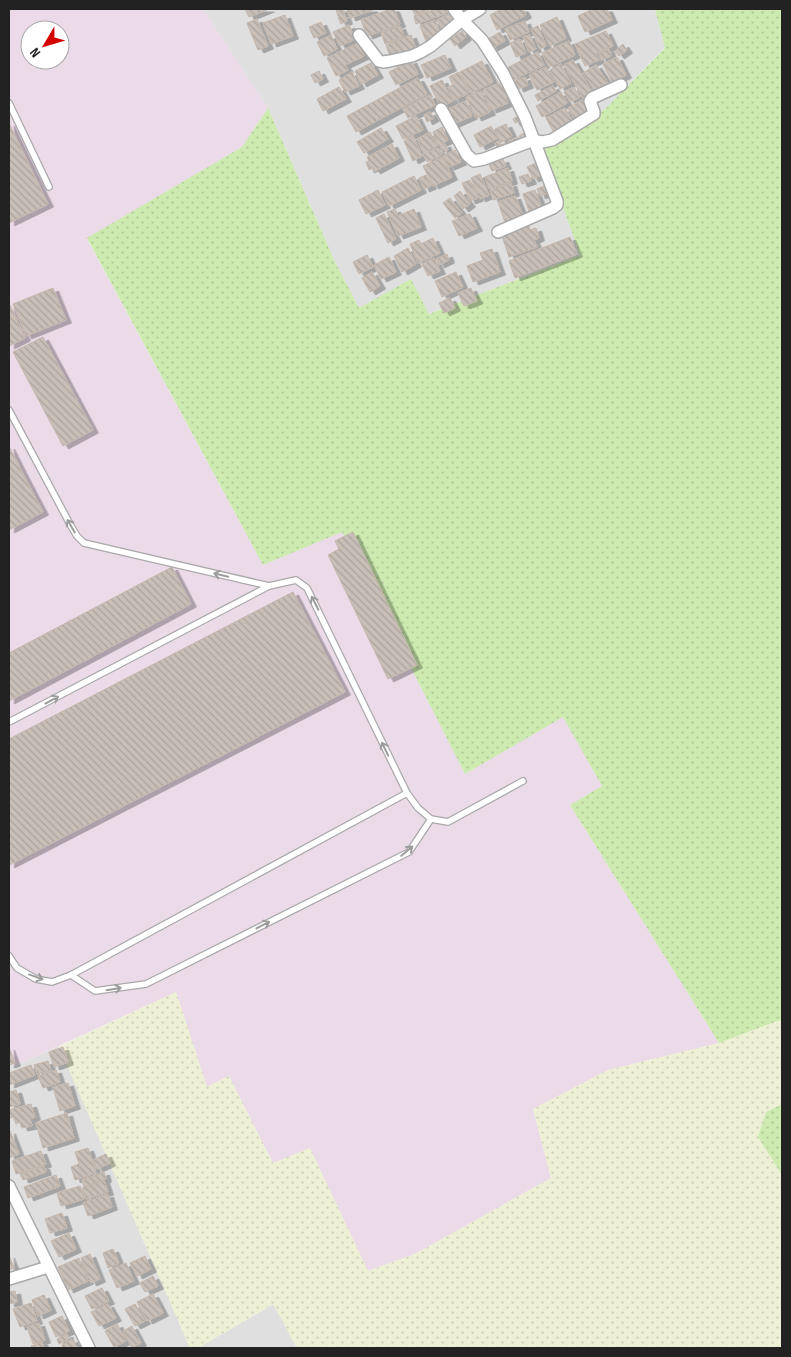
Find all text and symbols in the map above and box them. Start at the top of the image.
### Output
north arrow [20,20,70,70]
text: N [26,45,44,61]
one-way arrow [66,519,76,533]
one-way arrow [214,570,230,579]
one-way arrow [310,596,319,611]
one-way arrow [44,695,59,704]
one-way arrow [380,742,390,757]
one-way arrow [400,845,413,856]
one-way arrow [255,920,270,929]
one-way arrow [28,973,44,982]
one-way arrow [106,983,122,993]

